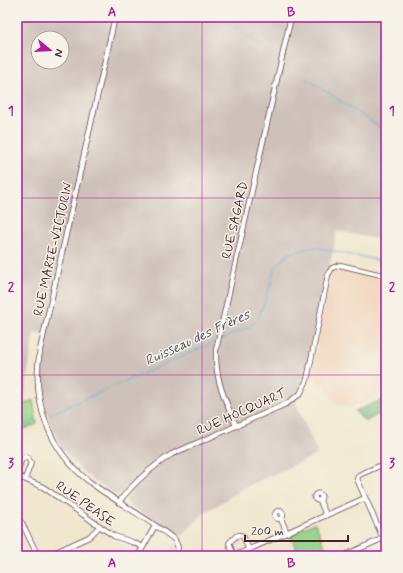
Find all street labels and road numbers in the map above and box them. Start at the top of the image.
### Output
street label: RUE SAGARD [218,180,253,261]
street label: RUE MARIE-VICTORIN [30,181,77,318]
street label: RUE HOCQUART [194,385,290,440]
street label: RUE PEASE [52,478,118,531]

